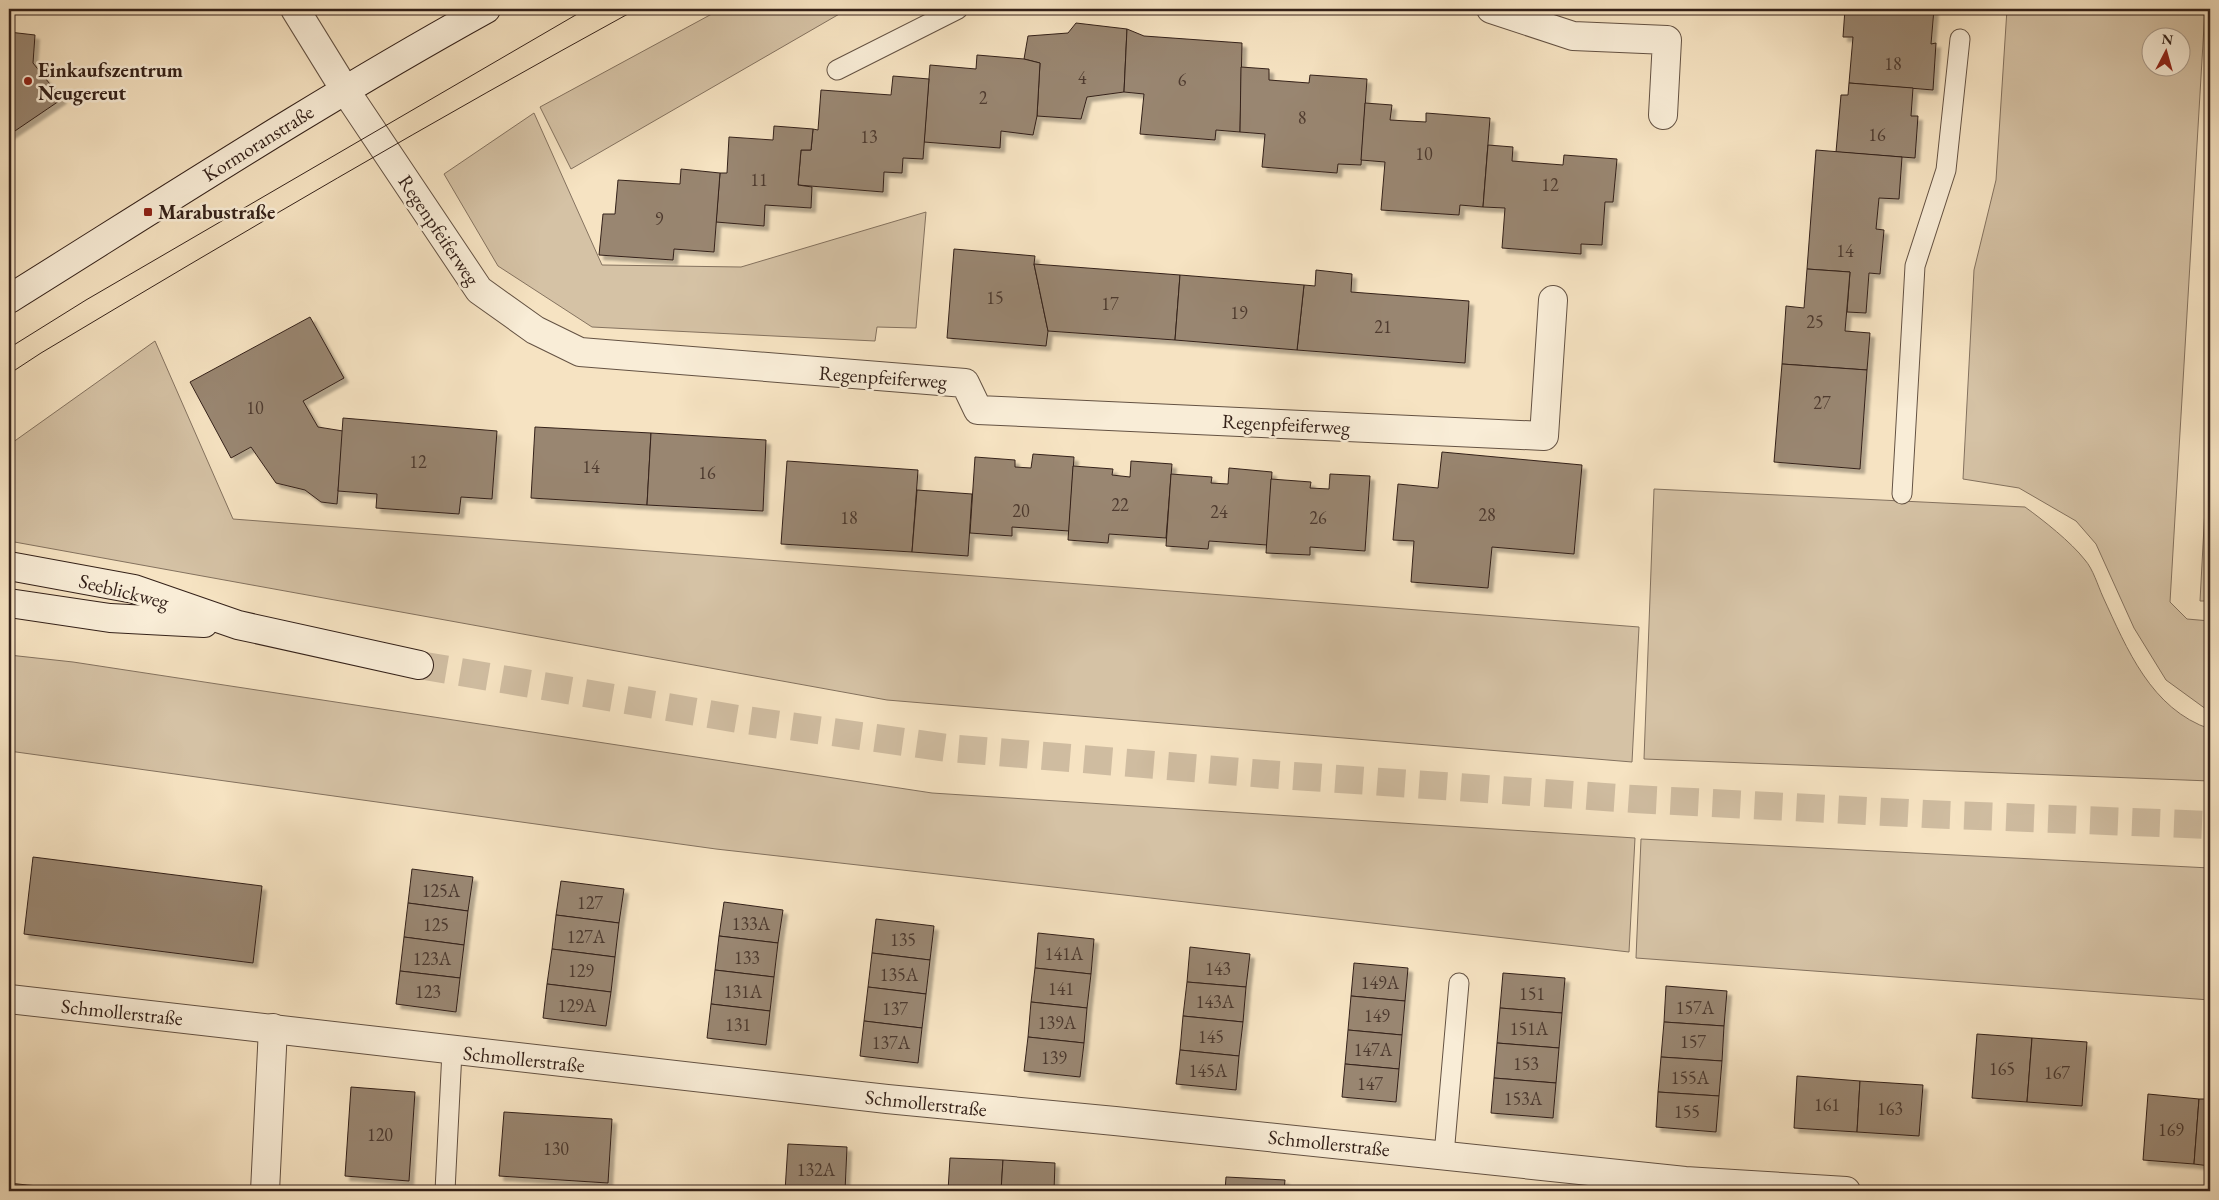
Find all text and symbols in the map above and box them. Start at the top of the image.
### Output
north arrow [2142,28,2192,78]
text: N [2161,30,2175,49]
house number: 18 [1884,52,1902,75]
place label: Einkaufszentrum Neugereut [38,57,183,106]
house number: 4 [1078,66,1087,89]
house number: 6 [1178,68,1187,91]
marker: Einkaufszentrum Neugereut [22,75,34,87]
house number: 2 [979,86,988,109]
street label: Kormoranstraße [198,98,319,187]
house number: 8 [1298,106,1306,129]
house number: 16 [1868,123,1886,146]
house number: 13 [860,125,878,148]
house number: 10 [1415,142,1433,165]
house number: 11 [750,168,768,191]
street label: Regenpfeiferweg [392,170,486,291]
house number: 12 [1541,173,1559,196]
place label: Marabustraße [158,199,275,225]
marker: Marabustraße [142,206,154,218]
house number: 9 [655,207,664,230]
house number: 14 [1836,239,1854,262]
house number: 15 [986,286,1004,309]
house number: 17 [1101,292,1119,315]
house number: 19 [1230,301,1248,324]
house number: 25 [1806,310,1824,333]
house number: 21 [1374,315,1392,338]
street label: Regenpfeiferweg [818,360,948,394]
house number: 27 [1813,391,1831,414]
house number: 10 [246,396,264,419]
street label: Regenpfeiferweg [1221,408,1351,440]
house number: 12 [409,450,427,473]
house number: 14 [582,455,600,478]
house number: 16 [698,461,716,484]
house number: 22 [1111,493,1129,516]
house number: 20 [1012,499,1030,522]
house number: 24 [1210,500,1228,523]
house number: 28 [1478,503,1496,526]
house number: 18 [840,506,858,529]
house number: 26 [1309,506,1327,529]
street label: Seeblickweg [76,567,172,615]
house number: 125A [422,879,461,902]
house number: 127 [577,891,603,914]
house number: 133A [732,912,771,935]
house number: 125 [423,913,449,936]
house number: 127A [567,925,606,948]
house number: 135 [890,928,916,951]
house number: 141A [1045,942,1084,965]
house number: 133 [734,946,760,969]
house number: 123A [413,947,452,970]
house number: 143 [1205,957,1231,980]
house number: 129 [568,959,594,982]
house number: 135A [880,963,919,986]
house number: 149A [1361,971,1400,994]
house number: 141 [1048,977,1074,1000]
house number: 123 [415,980,441,1003]
house number: 131A [724,980,763,1003]
house number: 151 [1519,982,1545,1005]
house number: 143A [1196,990,1235,1013]
street label: Schmollerstraße [60,993,184,1031]
house number: 129A [558,994,597,1017]
house number: 157A [1676,996,1715,1019]
house number: 137 [882,997,908,1020]
house number: 149 [1364,1004,1390,1027]
house number: 139A [1038,1011,1077,1034]
house number: 131 [725,1013,751,1036]
house number: 151A [1510,1017,1549,1040]
house number: 145 [1198,1025,1224,1048]
house number: 157 [1680,1030,1706,1053]
house number: 137A [872,1031,911,1054]
house number: 147A [1354,1038,1393,1061]
street label: Schmollerstraße [462,1040,586,1078]
house number: 139 [1041,1046,1067,1069]
house number: 153 [1513,1052,1539,1075]
house number: 165 [1989,1057,2015,1080]
house number: 145A [1189,1059,1228,1082]
house number: 167 [2044,1061,2070,1084]
house number: 155A [1671,1066,1710,1089]
house number: 147 [1357,1072,1383,1095]
street label: Schmollerstraße [864,1084,988,1122]
house number: 153A [1504,1087,1543,1110]
house number: 161 [1814,1093,1840,1116]
house number: 163 [1877,1097,1903,1120]
house number: 155 [1674,1100,1700,1123]
house number: 169 [2158,1118,2184,1141]
house number: 120 [367,1123,393,1146]
street label: Schmollerstraße [1267,1124,1391,1162]
house number: 130 [543,1137,569,1160]
house number: 132A [797,1158,836,1181]

